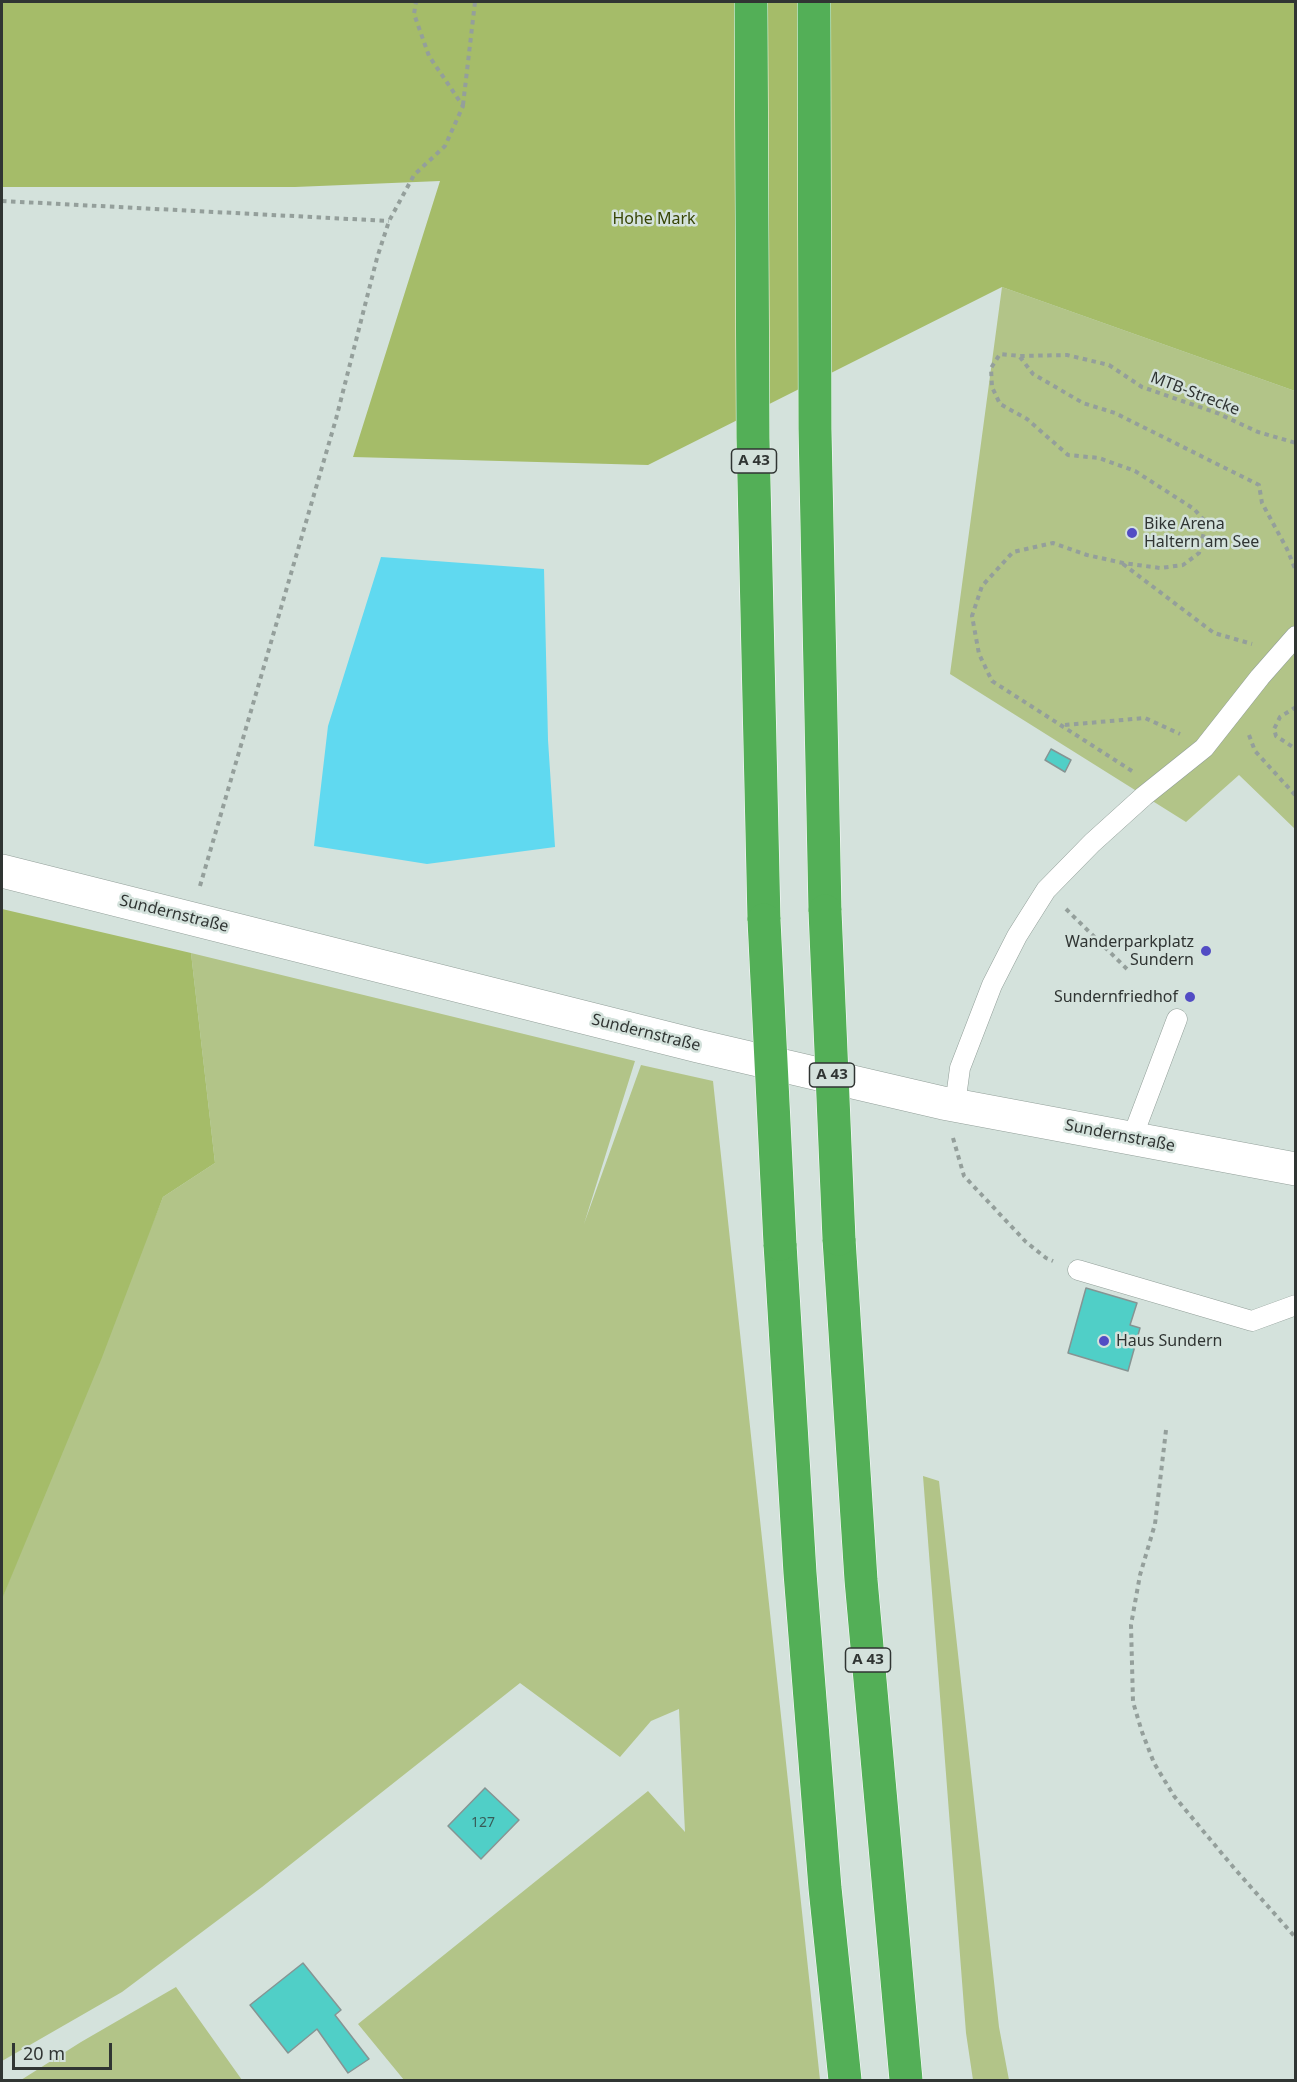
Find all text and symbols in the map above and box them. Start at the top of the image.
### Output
park label: Hohe Mark [612,209,696,229]
street label: MTB-Strecke [1148,368,1242,420]
road number: A 43 [732,449,777,473]
place label: Bike Arena Haltern am See [1144,514,1259,552]
marker: Bike Arena Haltern am See [1125,526,1139,540]
street label: Sundernstraße [117,891,231,937]
place label: Wanderparkplatz Sundern [1065,932,1194,970]
marker: Wanderparkplatz Sundern [1199,944,1213,958]
place label: Sundernfriedhof [1054,987,1178,1007]
marker: Sundernfriedhof [1183,990,1197,1004]
street label: Sundernstraße [589,1010,703,1056]
road number: A 43 [810,1063,854,1087]
street label: Sundernstraße [1063,1116,1177,1156]
place label: Haus Sundern [1116,1331,1222,1351]
marker: Haus Sundern [1097,1334,1111,1348]
road number: A 43 [846,1648,890,1672]
house number: 127 [471,1815,495,1831]
scale bar [15,2031,116,2069]
text: 20 m [23,2041,65,2065]

